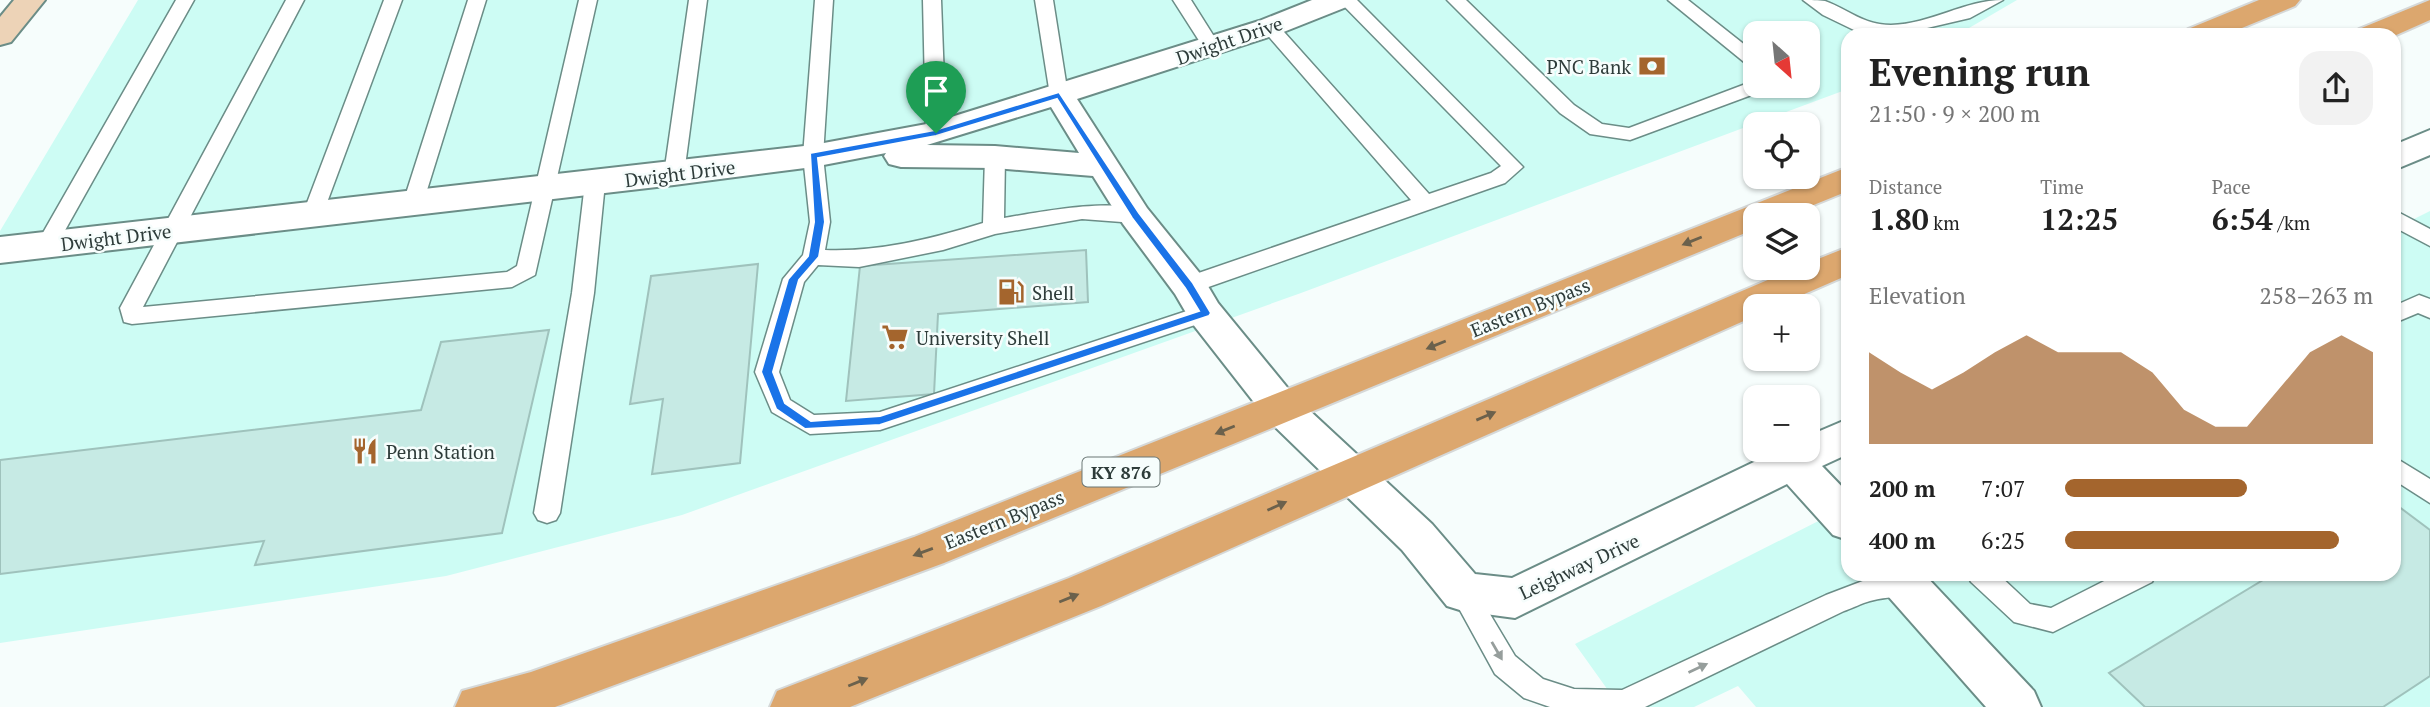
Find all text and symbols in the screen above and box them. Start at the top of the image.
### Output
street label: Dwight Drive [1172,10,1286,70]
north arrow [1743,21,1820,98]
map controls [1743,21,1820,462]
text: Evening run [1869,47,2090,97]
bank icon: PNC Bank [1637,51,1667,81]
button: share [2299,51,2373,125]
place label: PNC Bank [1547,54,1631,79]
pin [906,61,966,133]
icon: arrive [917,72,955,110]
text: 21:50 · 9 × 200 m [1869,98,2040,129]
button: locate [1743,112,1820,189]
street label: Dwight Drive [623,154,737,192]
text: Distance [1869,174,1942,199]
text: Time [2040,174,2084,199]
text: Pace [2212,174,2251,199]
text: 1.80 [1869,199,1929,239]
text: 12:25 [2040,199,2118,239]
text: 6:54 [2212,199,2273,239]
button: layers [1743,203,1820,280]
text: km [1929,210,1960,235]
text: /km [2273,210,2310,235]
street label: Dwight Drive [59,218,173,256]
one-way arrow [1682,235,1702,247]
street label: Eastern Bypass [1467,272,1593,342]
fuel station icon: Shell [996,277,1026,307]
place label: Shell [1032,280,1074,305]
text: Elevation [1869,280,1966,311]
text: 258–263 m [2260,280,2373,311]
button: + [1743,294,1820,371]
supermarket icon: University Shell [880,322,910,352]
place label: University Shell [916,325,1049,350]
one-way arrow [1425,340,1446,351]
button: − [1743,385,1820,462]
one-way arrow [1476,410,1497,421]
one-way arrow [1214,425,1235,436]
restaurant icon: Penn Station [350,436,380,466]
place label: Penn Station [386,439,495,464]
road number: KY 876 [1082,458,1160,486]
text: 200 m [1869,473,1935,504]
text: 7:07 [1981,473,2025,504]
street label: Eastern Bypass [941,484,1067,554]
one-way arrow [1267,500,1288,511]
text: 400 m [1869,525,1935,556]
text: 6:25 [1981,525,2025,556]
street label: Leighway Drive [1515,527,1643,605]
one-way arrow [912,546,933,557]
one-way arrow [1059,592,1080,603]
one-way arrow [1491,641,1503,660]
one-way arrow [1687,662,1708,673]
one-way arrow [847,676,868,687]

